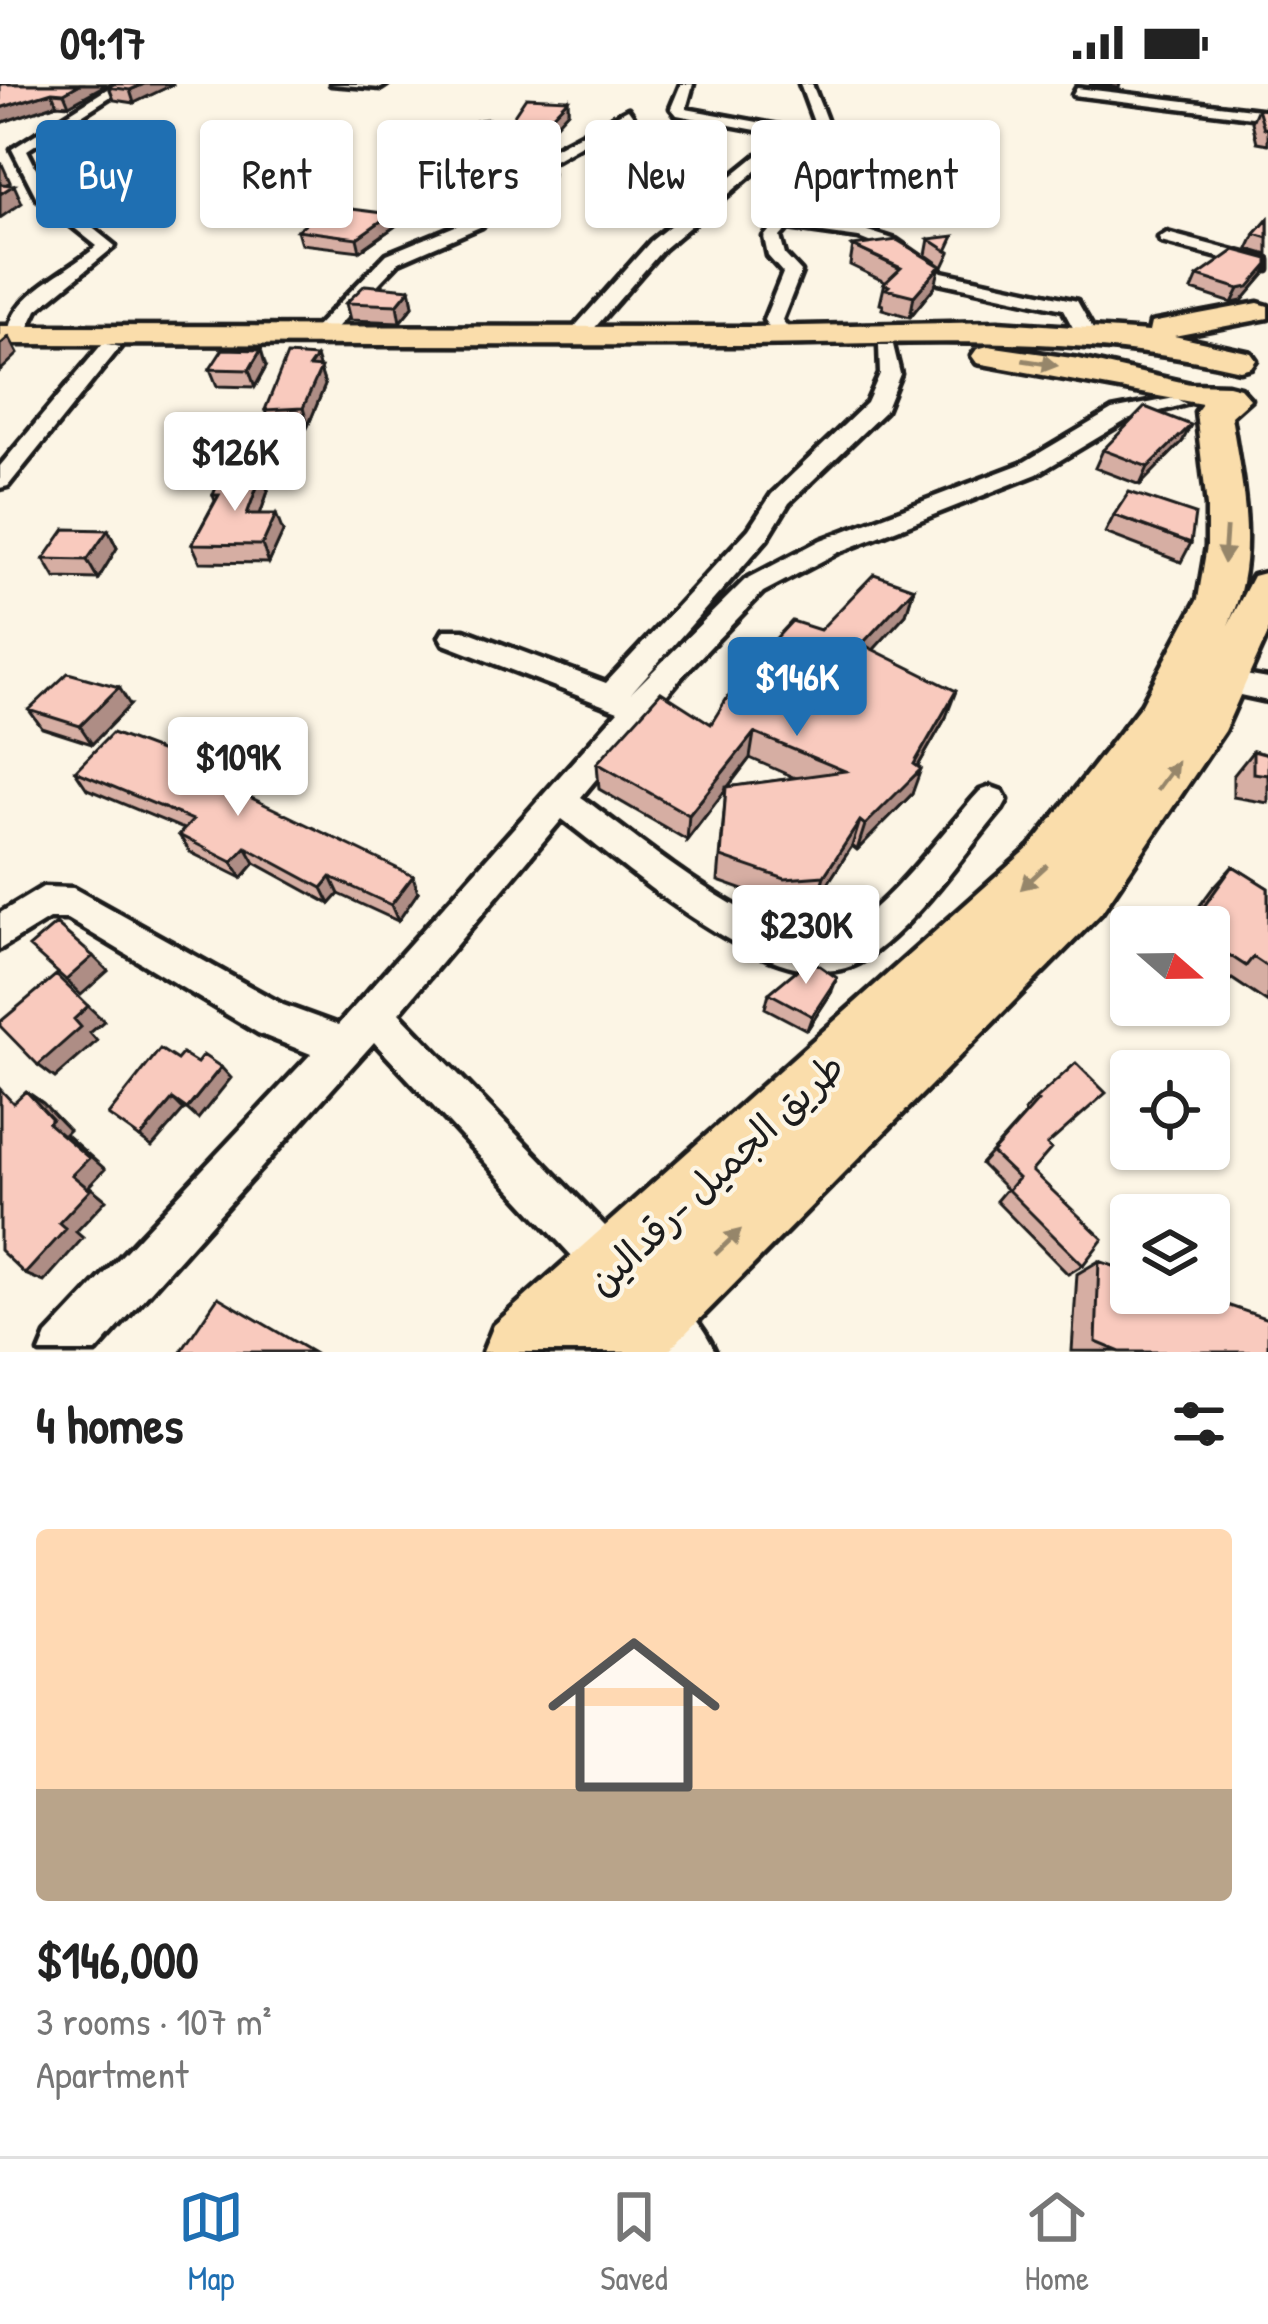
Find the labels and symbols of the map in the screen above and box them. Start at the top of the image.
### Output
one-way arrow [1022,354,1060,372]
pin: $126K [151,412,319,514]
one-way arrow [1216,527,1235,564]
pin: $146K [713,637,881,739]
pin: $109K [154,717,322,819]
one-way arrow [1155,760,1178,792]
one-way arrow [1020,862,1049,890]
pin: $230K [722,885,890,987]
north arrow [1110,906,1230,1026]
street label: طريق الجميل -رقدالين [575,1040,855,1306]
one-way arrow [713,1229,742,1257]

